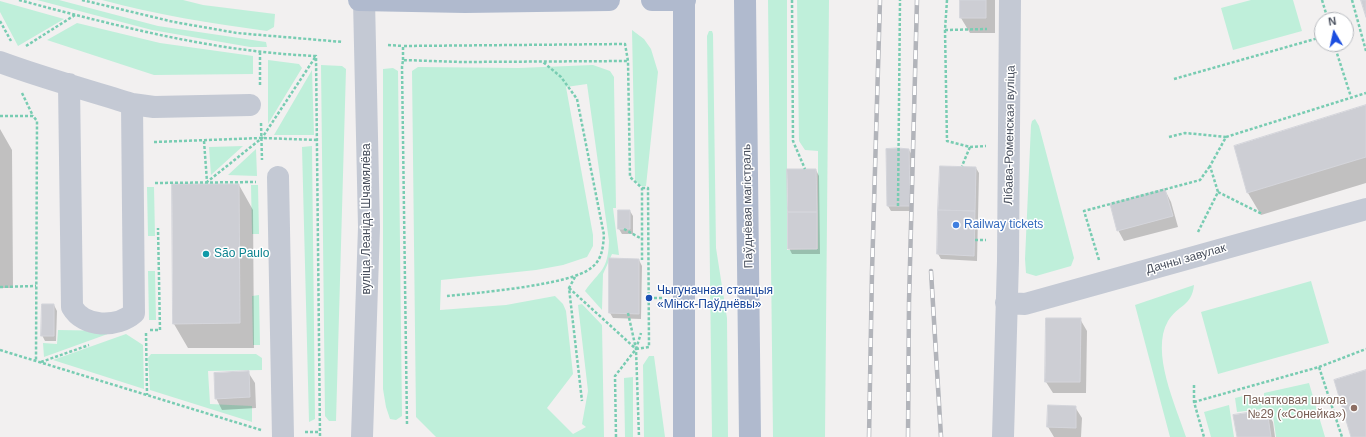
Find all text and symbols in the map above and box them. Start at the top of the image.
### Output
north arrow [1314,12,1354,52]
text: N [1327,15,1337,28]
street label: Лібава-Роменская вуліца [1002,65,1018,205]
street label: вуліца Леаніда Шчамялёва [360,143,374,295]
street label: Паўднёвая магістраль [740,144,756,268]
place label: Railway tickets [964,218,1043,232]
marker: Railway tickets [951,220,961,230]
street label: Дачны завулак [1144,241,1228,277]
place label: São Paulo [214,247,269,261]
marker: São Paulo [201,249,211,259]
place label: Чыгуначная станцыя «Мінск-Паўднёвы» [657,284,773,312]
marker: Чыгуначная станцыя «Мінск-Паўднёвы» [644,293,654,303]
place label: Пачатковая школа №29 («Сонейка») [1243,394,1346,422]
marker: Пачатковая школа №29 («Сонейка») [1349,403,1359,413]

